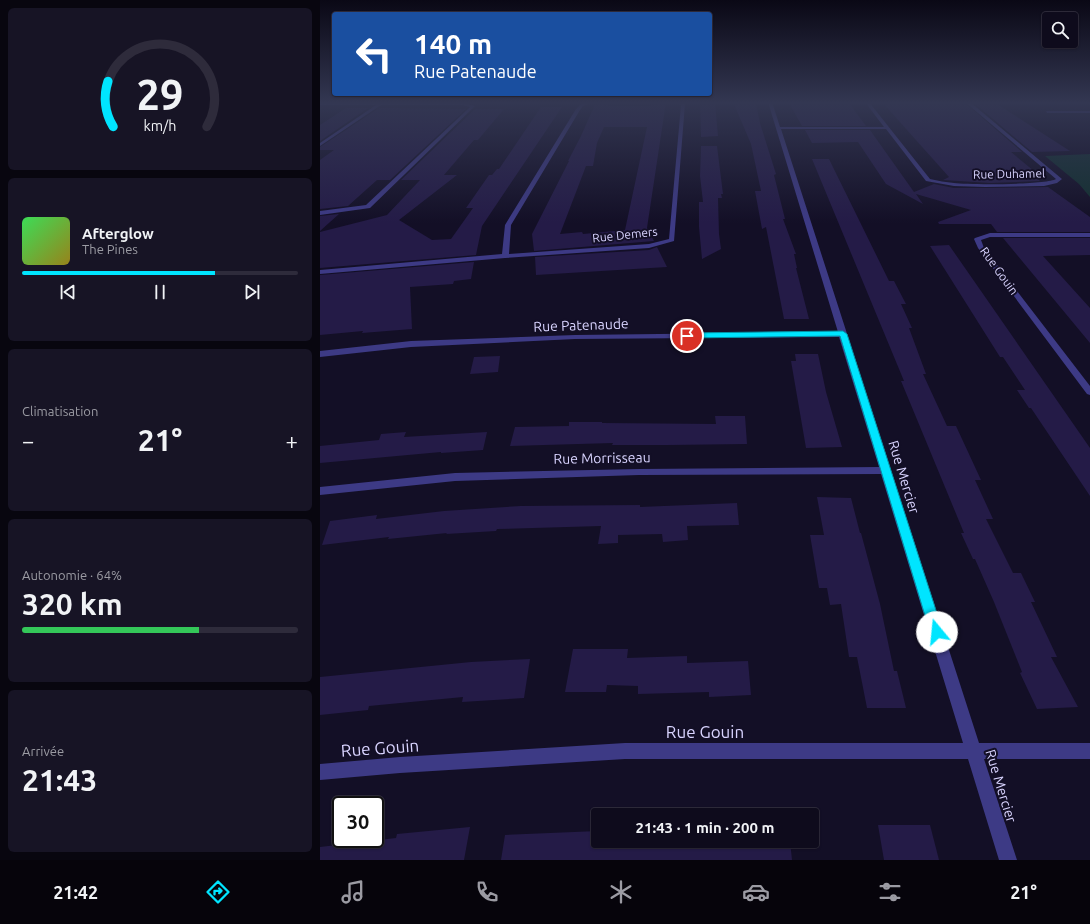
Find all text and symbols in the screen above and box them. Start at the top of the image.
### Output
map controls [1042,12,1078,48]
button: search [1042,12,1078,48]
icon: left [348,28,400,80]
text: 140 m [414,28,492,59]
text: Rue Patenaude [414,61,537,81]
text: 29 [137,71,183,118]
text: km/h [144,118,176,134]
street label: Rue Duhamel [973,166,1045,181]
text: Afterglow [82,225,154,242]
street label: Rue Demers [592,225,658,244]
text: The Pines [82,242,138,256]
street label: Rue Gouin [978,245,1021,297]
icon: previous [57,281,79,303]
icon: pause [149,281,171,303]
icon: next [241,281,263,303]
street label: Rue Patenaude [533,315,629,335]
pin [670,319,704,353]
icon: arrive [676,325,698,347]
text: Climatisation [22,404,98,418]
text: 21° [138,423,182,457]
text: − [22,428,34,453]
text: + [286,428,298,453]
street label: Rue Mercier [885,438,923,516]
street label: Rue Morrisseau [553,449,651,467]
text: Autonomie · 64% [22,568,122,582]
text: 320 km [22,587,123,621]
position arrow [916,611,958,653]
street label: Rue Gouin [666,722,744,741]
street label: Rue Gouin [340,735,420,760]
text: Arrivée [22,744,64,758]
street label: Rue Mercier [982,747,1020,825]
text: 21:43 [22,763,97,797]
speed limit sign: 30 [332,796,384,848]
text: 21:43 · 1 min · 200 m [636,819,774,836]
icon: directions [204,878,232,906]
icon: music [339,878,367,906]
icon: phone [473,878,501,906]
icon: climate [607,878,635,906]
icon: car [742,878,770,906]
icon: filters [876,878,904,906]
text: 21:42 [53,882,98,902]
text: 21° [1010,882,1037,902]

